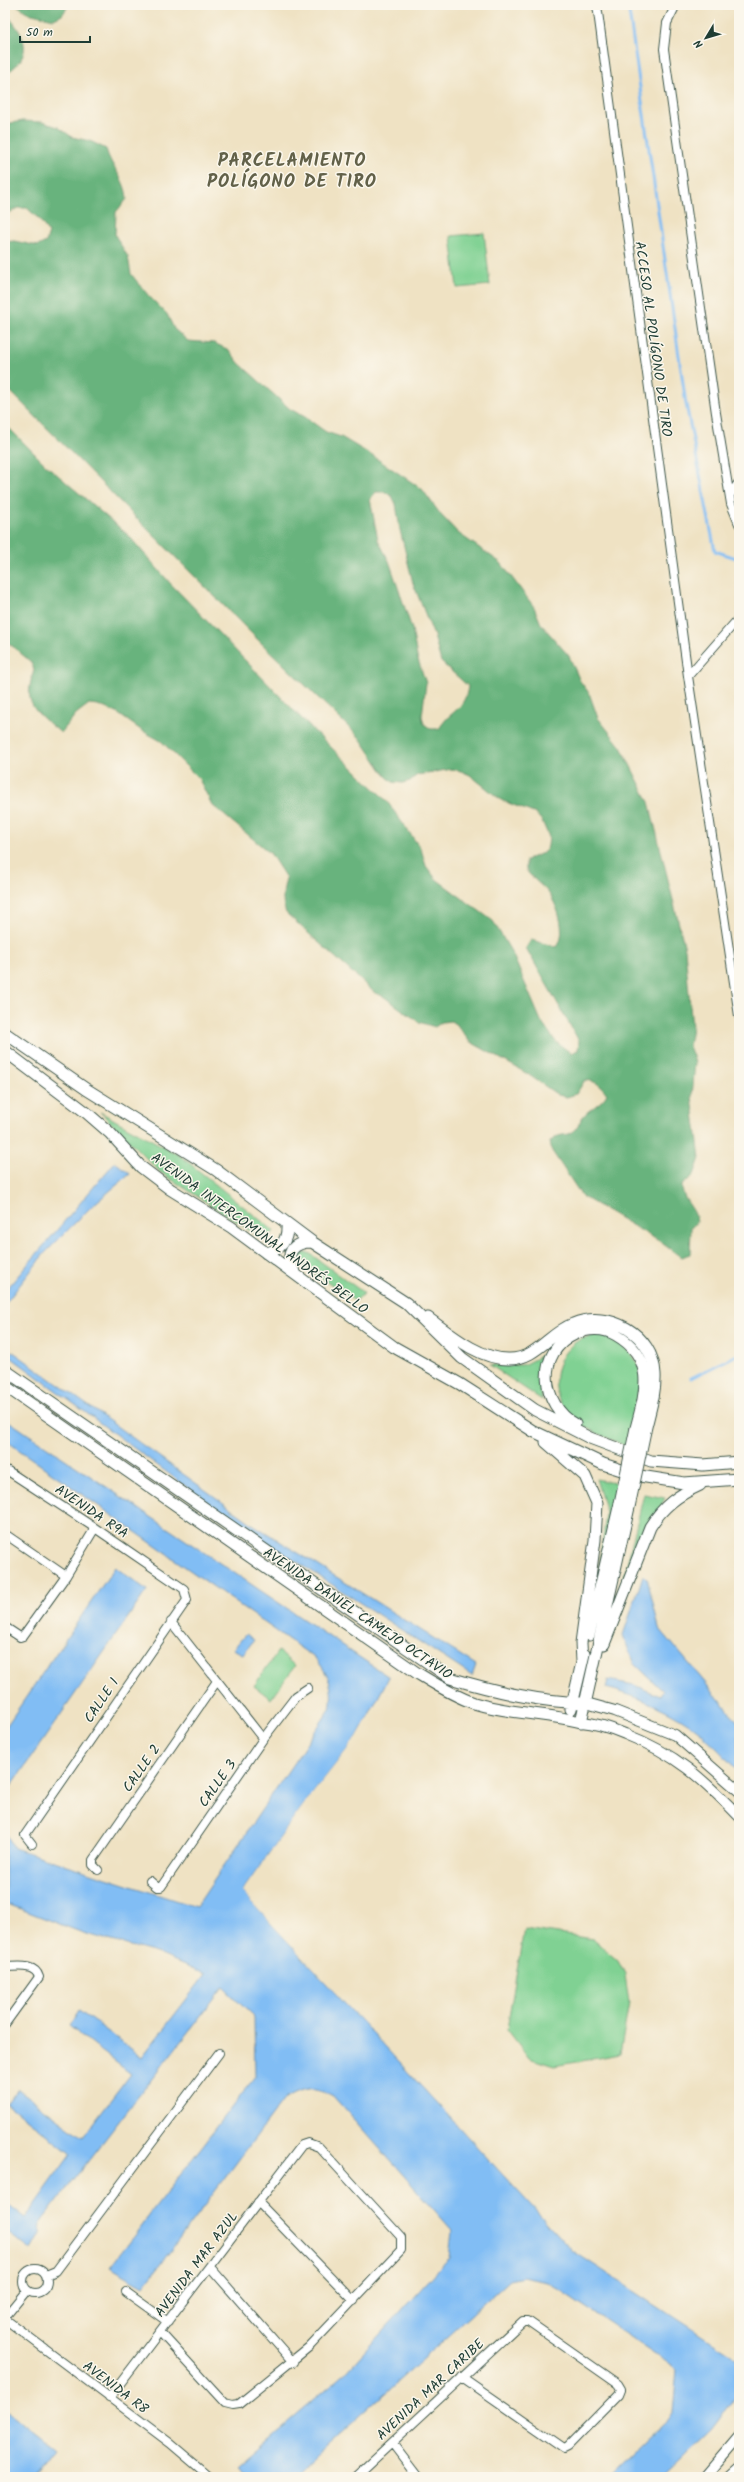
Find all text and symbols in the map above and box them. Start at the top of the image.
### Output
scale bar [20,18,90,44]
north arrow [686,18,726,58]
text: 50 m [26,23,53,42]
text: N [690,35,708,52]
district label: PARCELAMIENTO POLÍGONO DE TIRO [207,147,377,197]
street label: ACCESO AL POLÍGONO DE TIRO [628,240,678,439]
street label: AVENIDA INTERCOMUNAL ANDRÉS BELLO [146,1147,373,1320]
street label: AVENIDA R9A [50,1479,133,1545]
street label: AVENIDA DANIEL CAMEJO OCTAVIO [258,1542,457,1686]
street label: CALLE 1 [79,1674,125,1728]
street label: CALLE 2 [117,1740,166,1797]
street label: CALLE 3 [193,1755,242,1812]
street label: AVENIDA MAR AZUL [150,2207,244,2322]
street label: AVENIDA MAR CARIBE [372,2333,490,2446]
street label: AVENIDA R8 [78,2356,154,2420]

